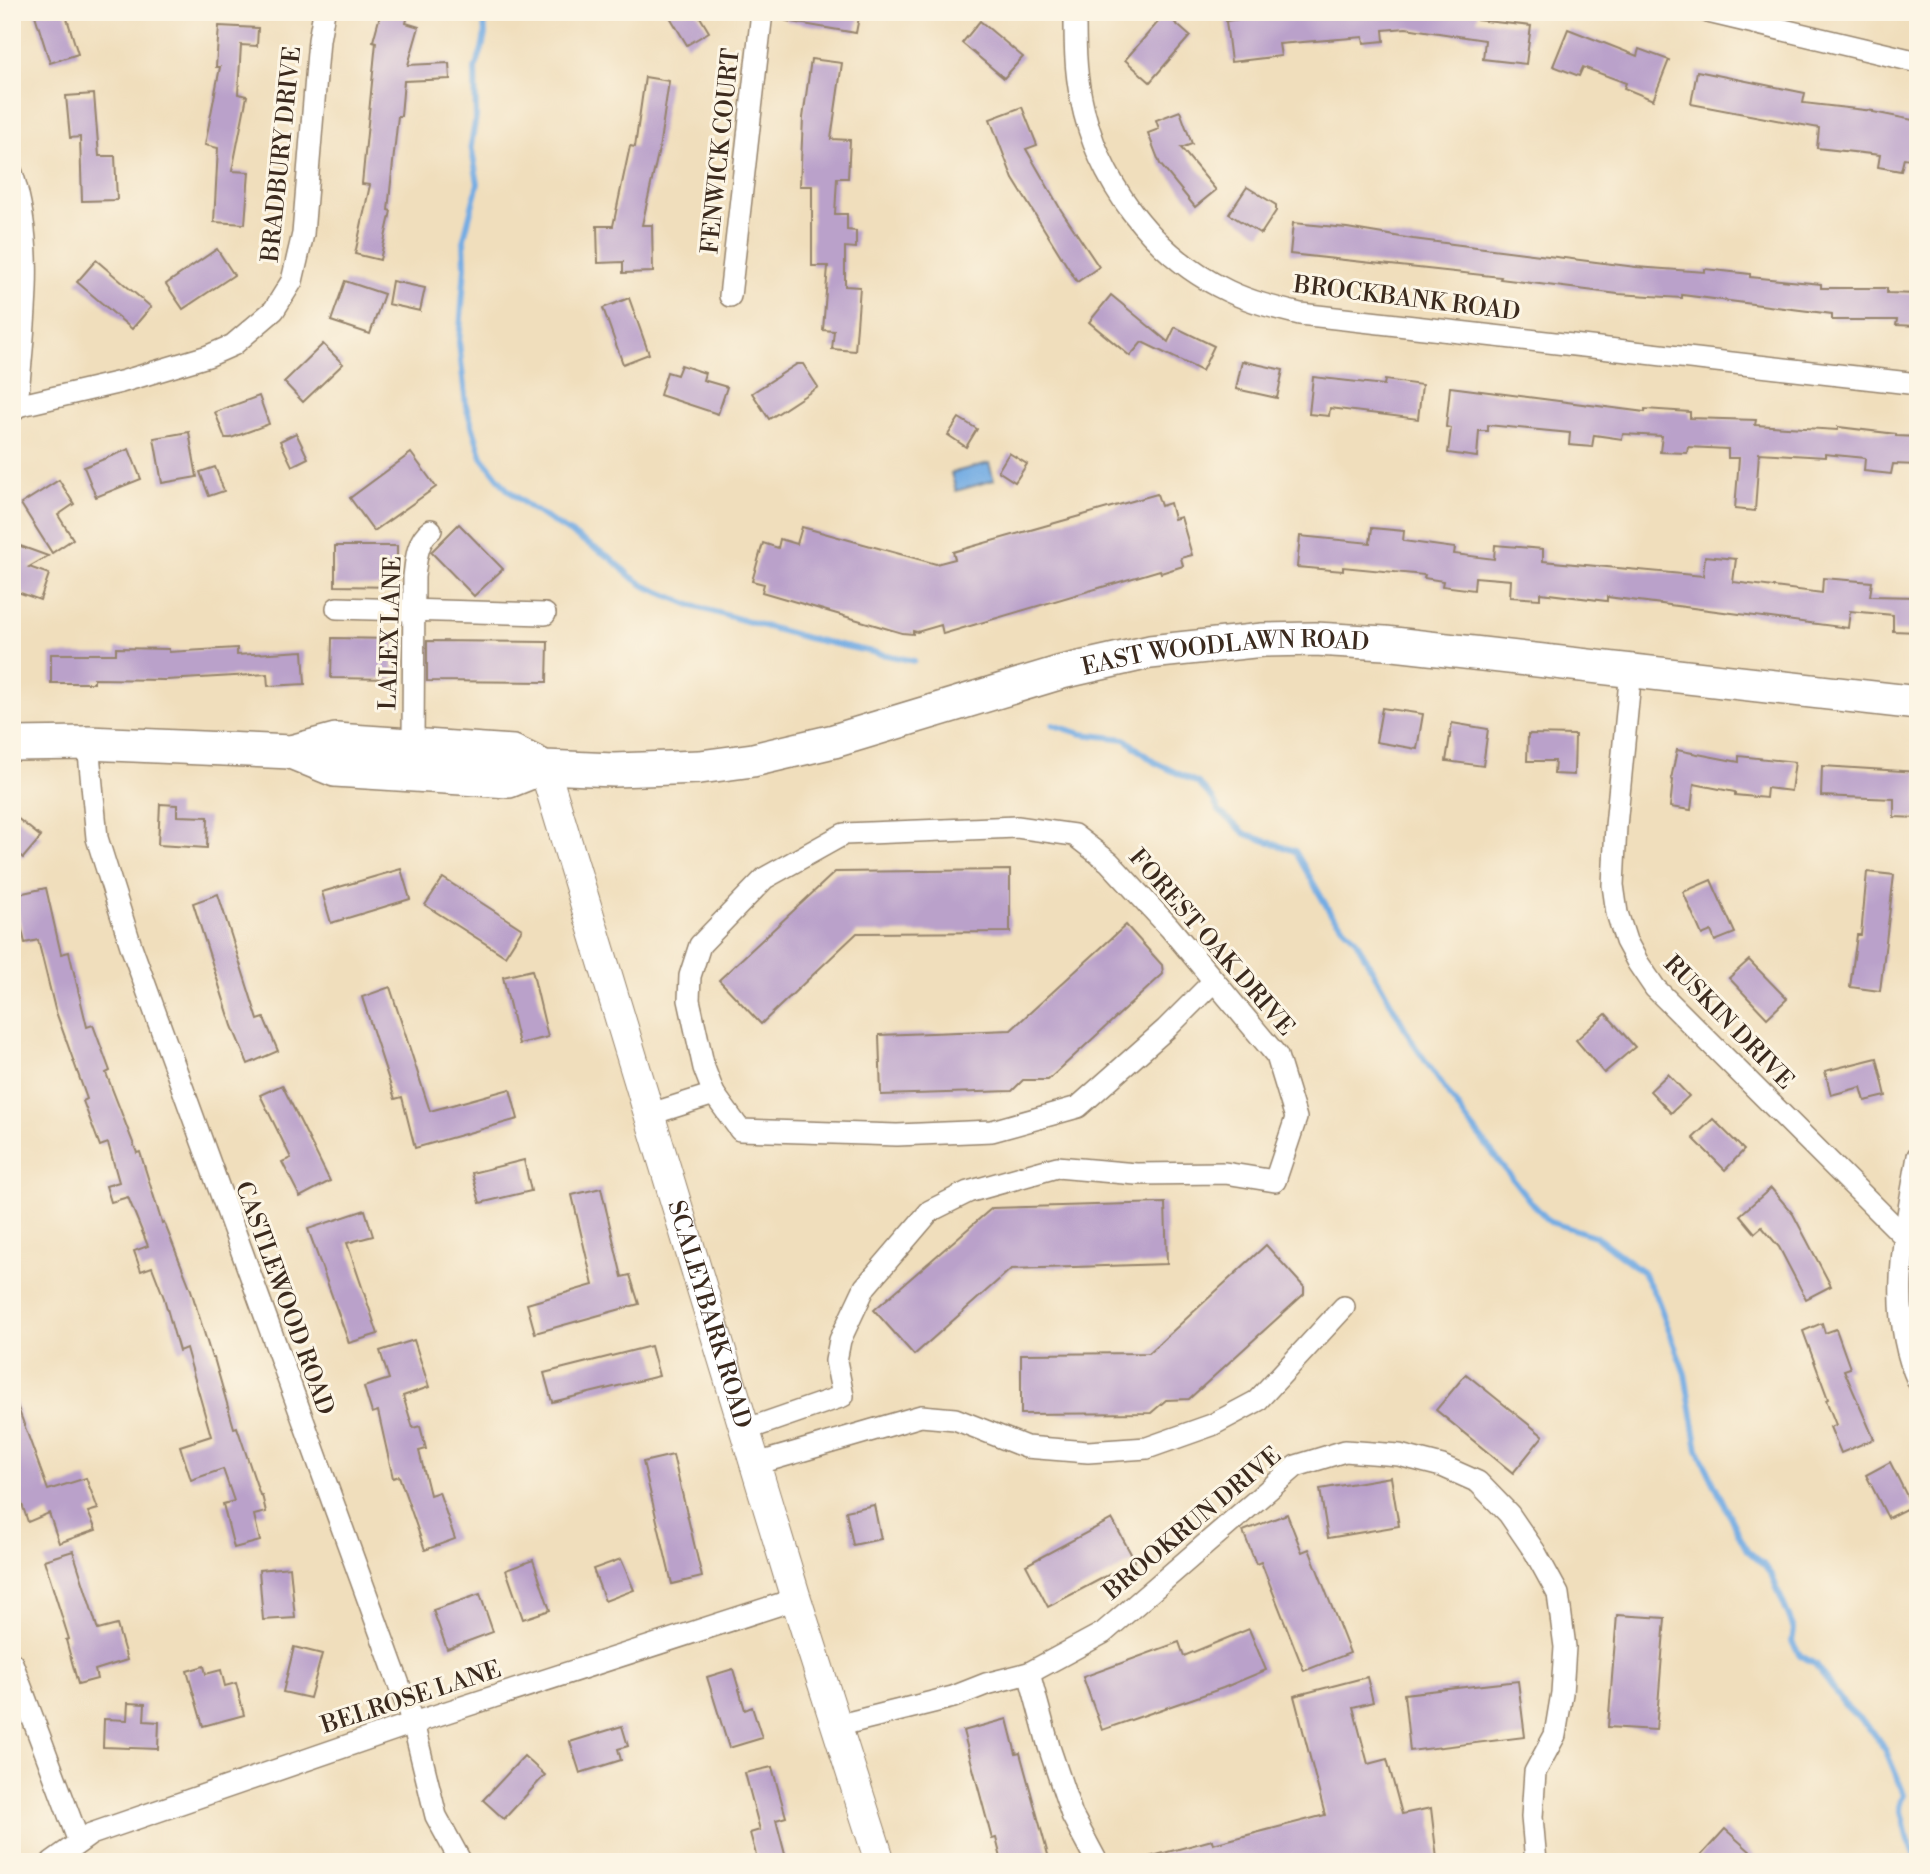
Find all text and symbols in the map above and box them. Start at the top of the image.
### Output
street label: BRADBURY DRIVE [256,45,308,264]
street label: FENWICK COURT [695,47,747,255]
street label: BROCKBANK ROAD [1291,270,1522,328]
street label: LALEX LANE [373,555,409,711]
street label: EAST WOODLAWN ROAD [1079,625,1370,683]
street label: FOREST OAK DRIVE [1122,843,1301,1042]
street label: RUSKIN DRIVE [1657,949,1800,1096]
street label: CASTLEWOOD ROAD [228,1177,340,1419]
street label: SCALEYBARK ROAD [660,1197,757,1432]
street label: BROOKRUN DRIVE [1097,1441,1288,1608]
street label: BELROSE LANE [317,1655,505,1741]

